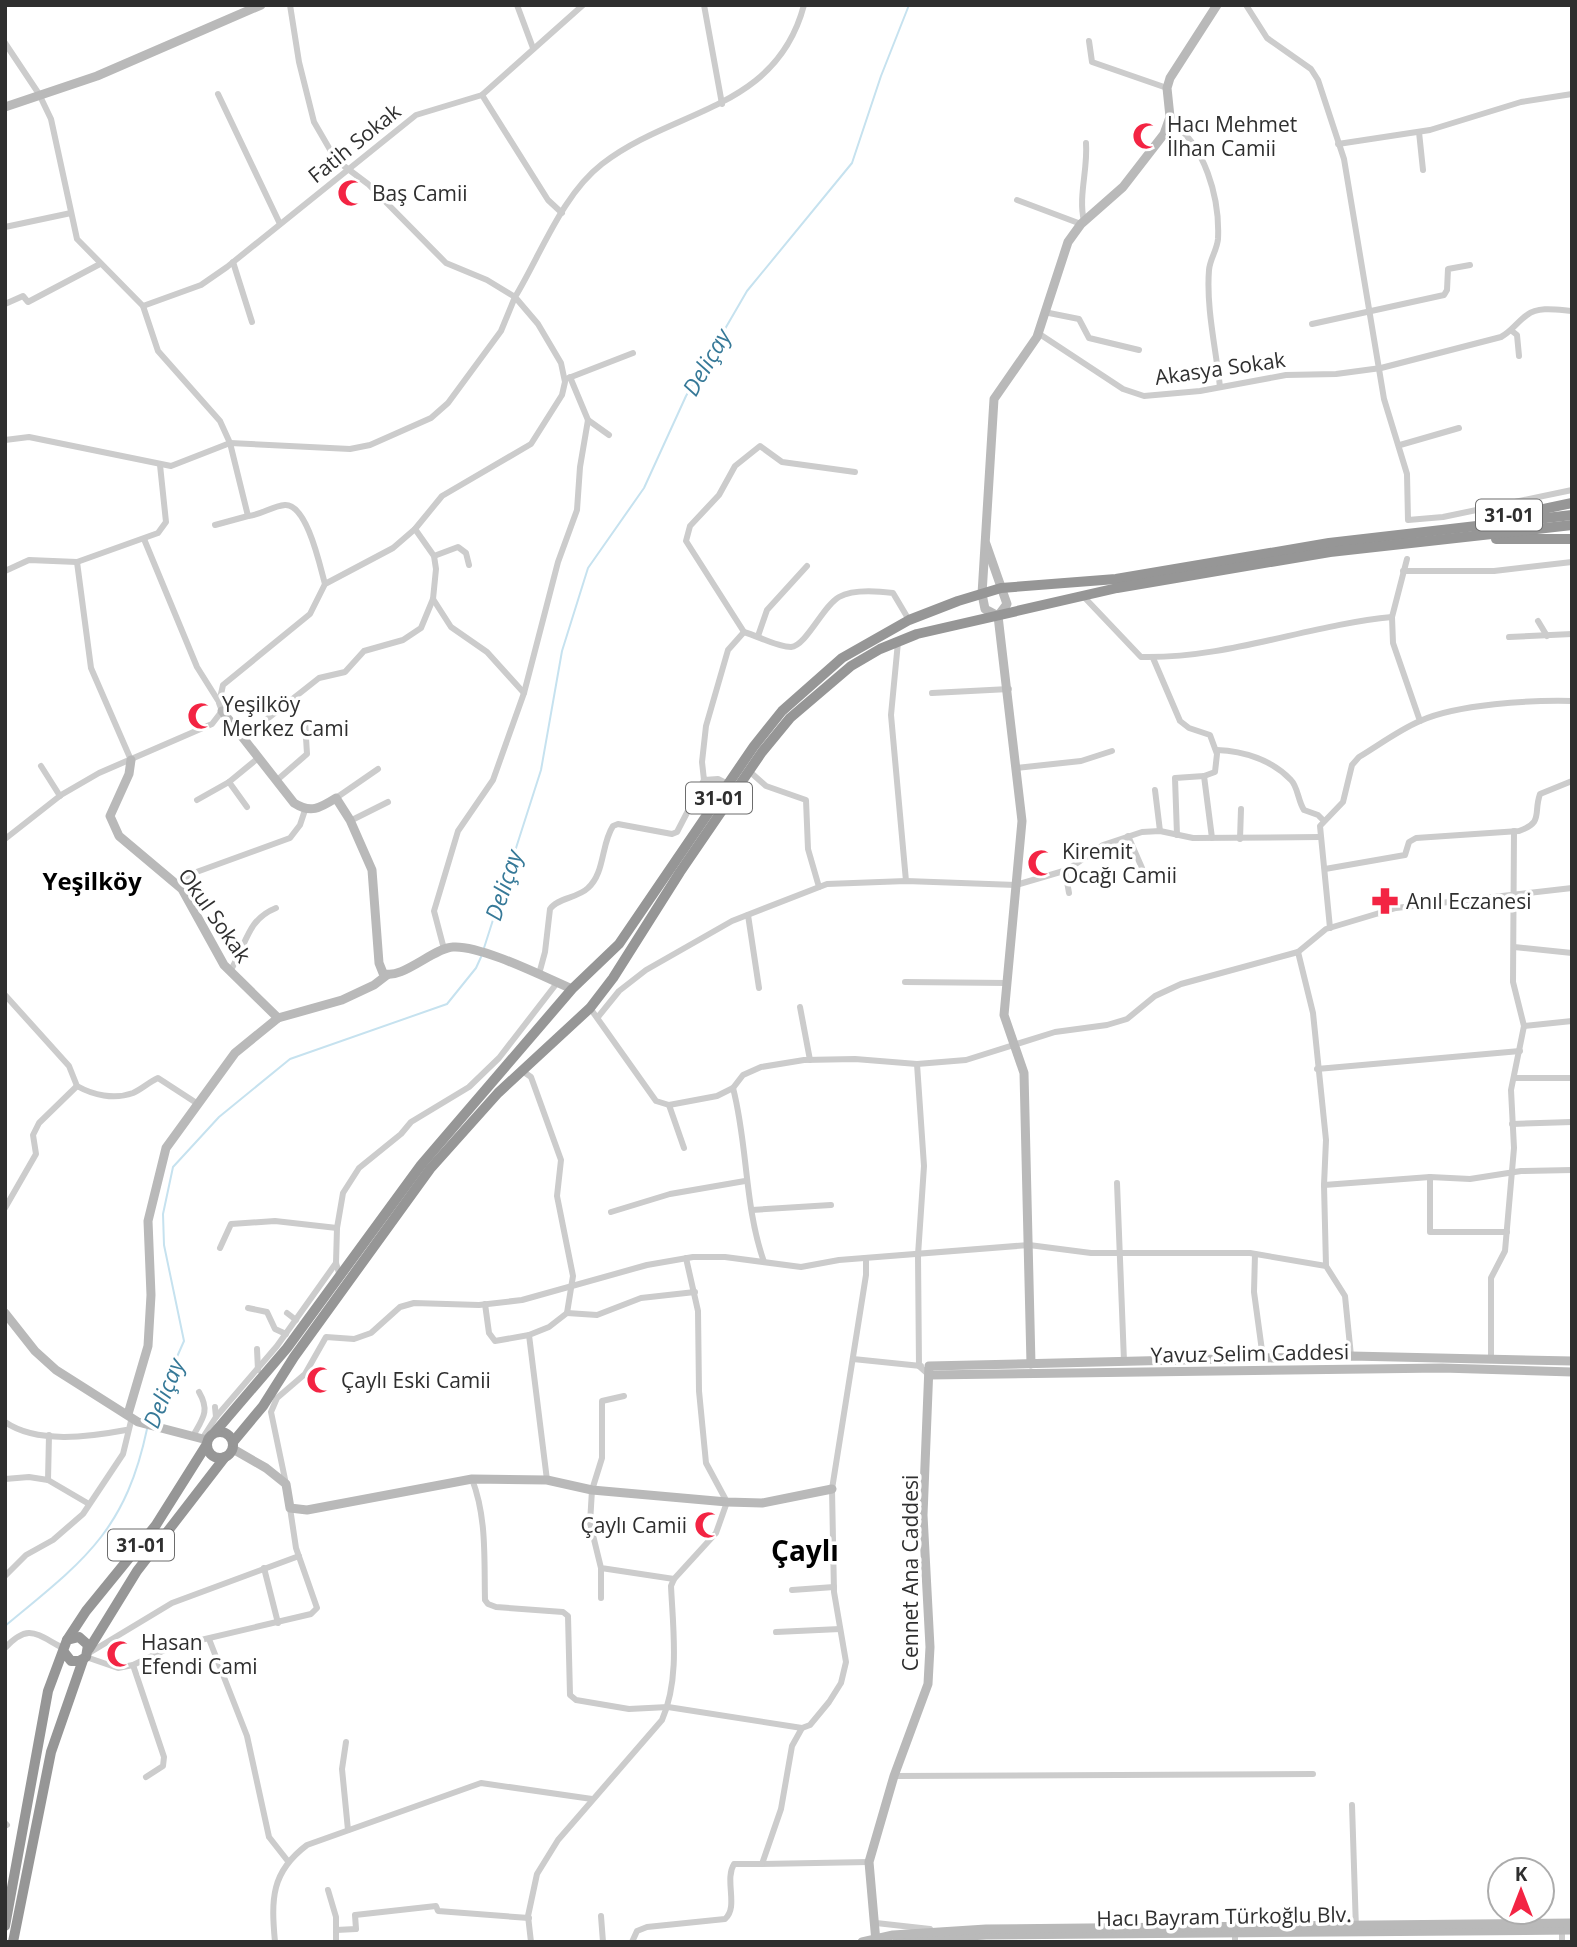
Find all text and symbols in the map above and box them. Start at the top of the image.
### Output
street label: Fatih Sokak [302,97,406,189]
place label: Hacı Mehmet İlhan Camii [1167,110,1297,162]
mosque icon: Hacı Mehmet İlhan Camii [1131,121,1161,151]
mosque icon: Baş Camii [336,178,366,208]
place label: Baş Camii [372,179,468,207]
water label: Deliçay [674,321,739,401]
street label: Akasya Sokak [1153,345,1287,391]
road number: 31-01 [1476,500,1542,530]
place label: Yeşilköy Merkez Cami [222,690,349,742]
mosque icon: Yeşilköy Merkez Cami [186,701,216,731]
road number: 31-01 [686,782,752,814]
place label: Kiremit Ocağı Camii [1062,837,1177,889]
water label: Deliçay [477,844,530,924]
mosque icon: Kiremit Ocağı Camii [1026,848,1056,878]
street label: Okul Sokak [172,862,258,968]
district label: Yeşilköy [42,864,142,897]
pharmacy icon: Anıl Eczanesi [1370,886,1400,916]
place label: Anıl Eczanesi [1406,887,1531,915]
street label: Yavuz Selim Caddesi [1150,1337,1350,1369]
water label: Deliçay [135,1352,192,1433]
mosque icon: Çaylı Eski Camii [305,1365,335,1395]
place label: Çaylı Eski Camii [341,1366,491,1394]
street label: Cennet Ana Caddesi [896,1475,924,1671]
mosque icon: Çaylı Camii [693,1510,723,1540]
place label: Çaylı Camii [581,1511,687,1539]
road number: 31-01 [108,1530,174,1560]
district label: Çaylı [771,1531,839,1569]
place label: Hasan Efendi Cami [141,1628,258,1680]
mosque icon: Hasan Efendi Cami [105,1639,135,1669]
north arrow [1486,1856,1556,1926]
text: K [1515,1861,1528,1887]
street label: Hacı Bayram Türkoğlu Blv. [1096,1900,1352,1932]

